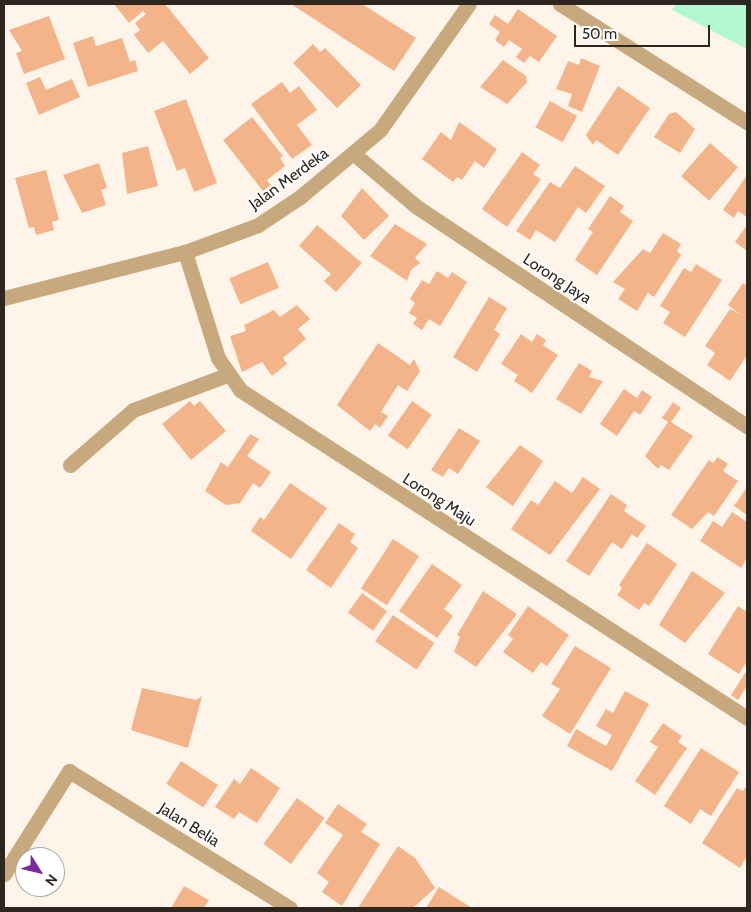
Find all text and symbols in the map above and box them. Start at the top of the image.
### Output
scale bar [576,15,712,47]
text: 50 m [582,25,617,43]
street label: Jalan Merdeka [246,144,332,214]
street label: Lorong Jaya [519,250,595,308]
street label: Lorong Maju [399,469,479,531]
street label: Jalan Belia [155,799,223,851]
north arrow [15,847,65,897]
text: N [41,871,62,890]

